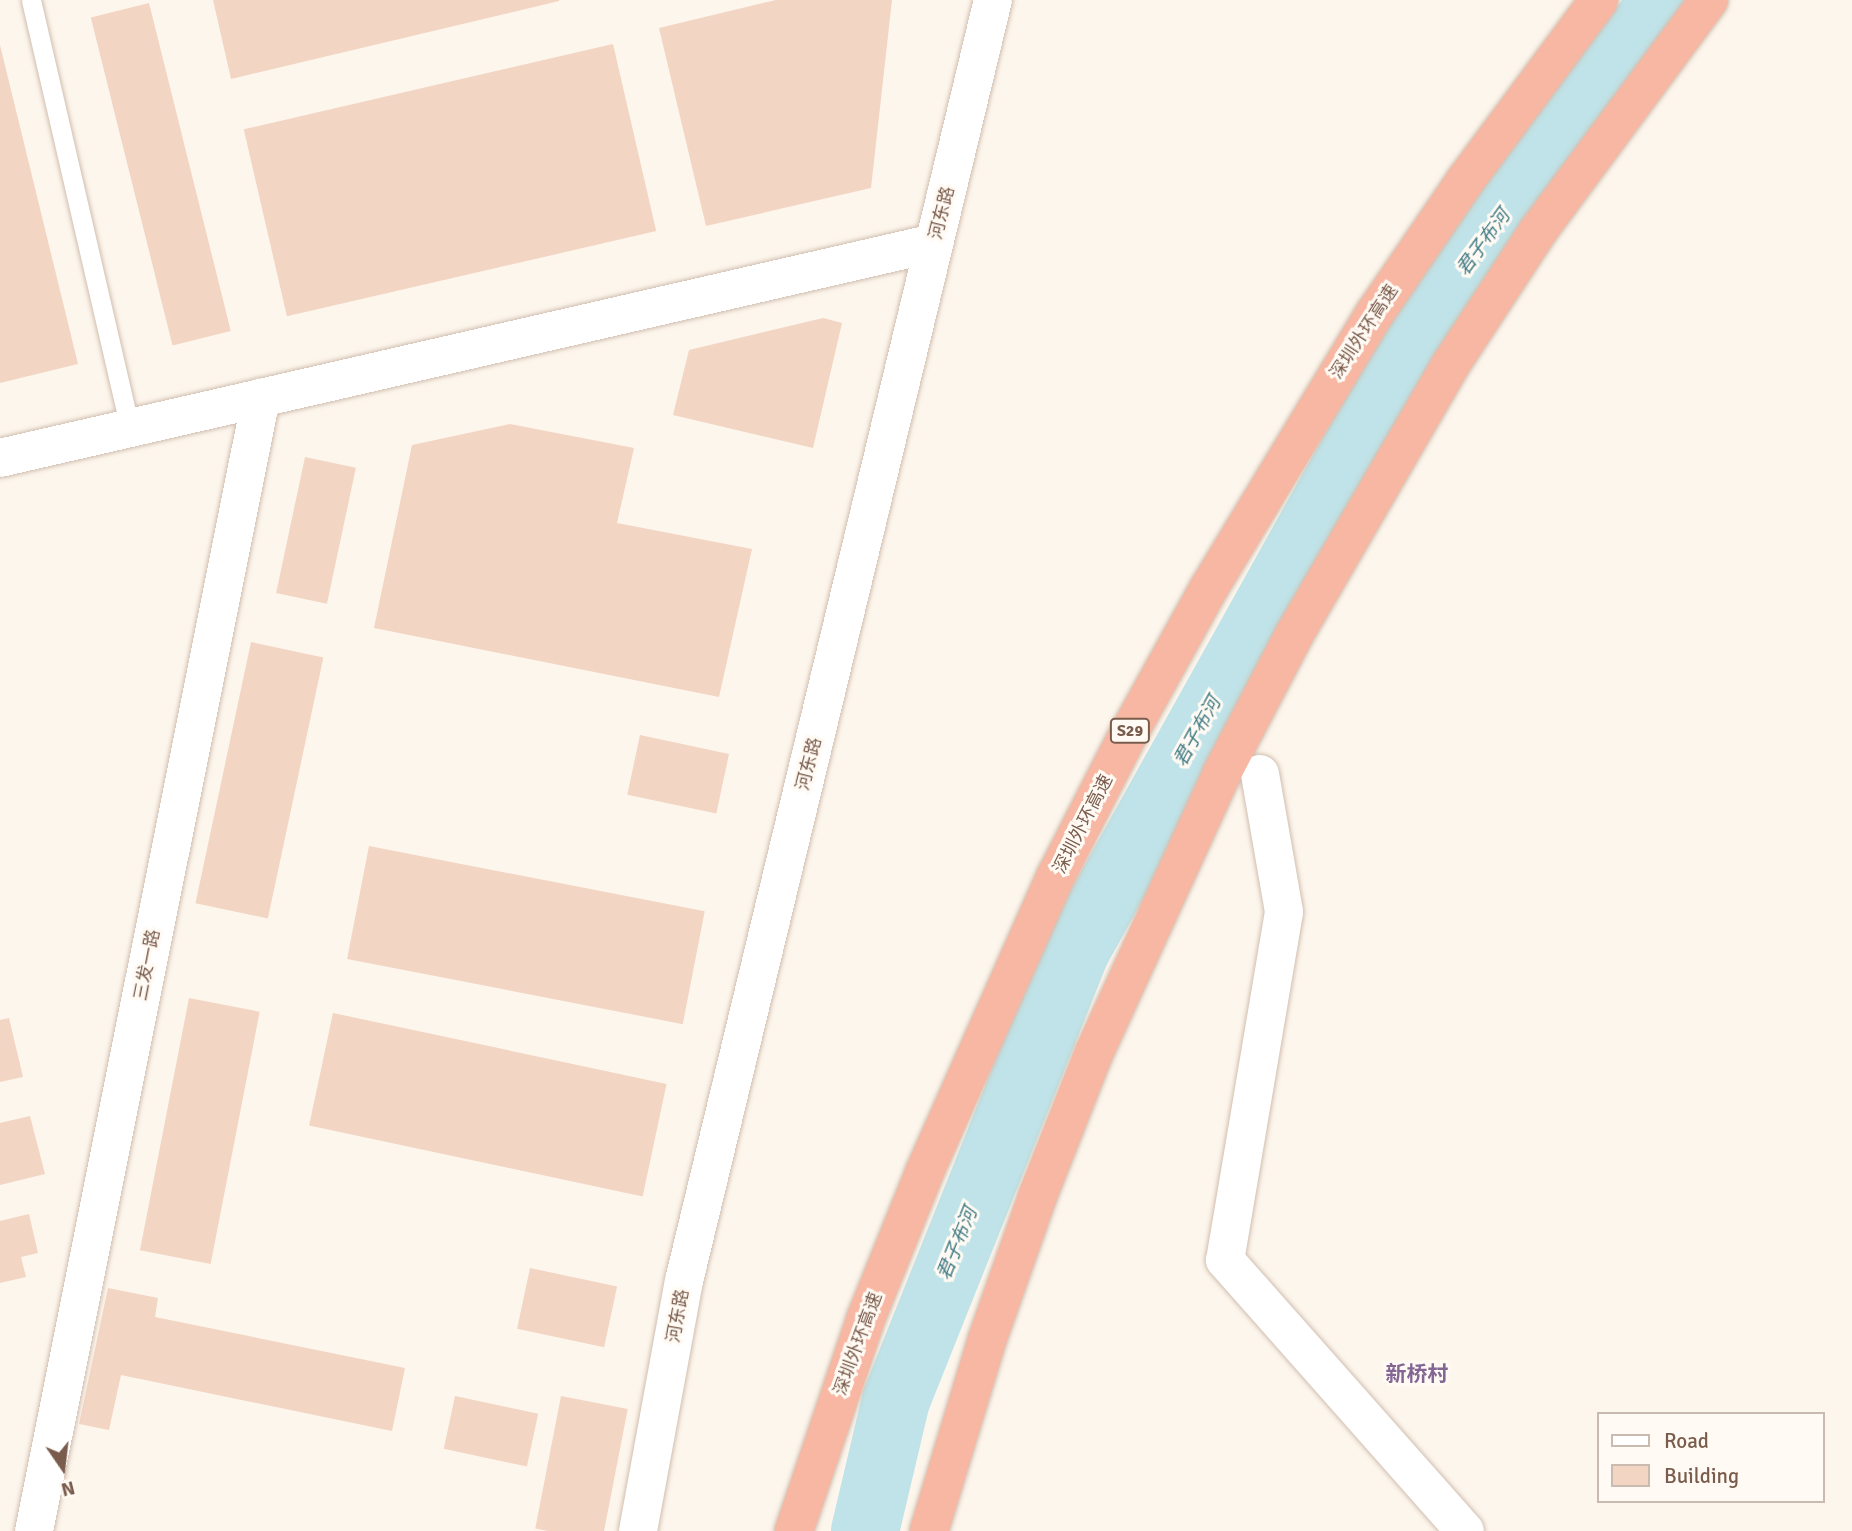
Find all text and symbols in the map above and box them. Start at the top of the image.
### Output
street label: 河东路 [925,184,959,242]
water label: 君子布河 [1452,206,1516,280]
street label: 深圳外环高速 [1326,281,1402,383]
water label: 君子布河 [1170,693,1226,771]
road number: S29 [1109,718,1151,744]
street label: 河东路 [792,735,826,793]
street label: 深圳外环高速 [1049,771,1117,877]
street label: 三发一路 [130,928,164,1002]
water label: 君子布河 [933,1204,983,1284]
street label: 河东路 [663,1288,693,1344]
street label: 深圳外环高速 [829,1290,887,1398]
district label: 新桥村 [1386,1361,1448,1387]
legend [1596,1412,1824,1503]
text: Road [1664,1428,1709,1454]
north arrow [28,1433,98,1503]
text: Building [1664,1463,1739,1489]
text: N [59,1475,77,1502]

